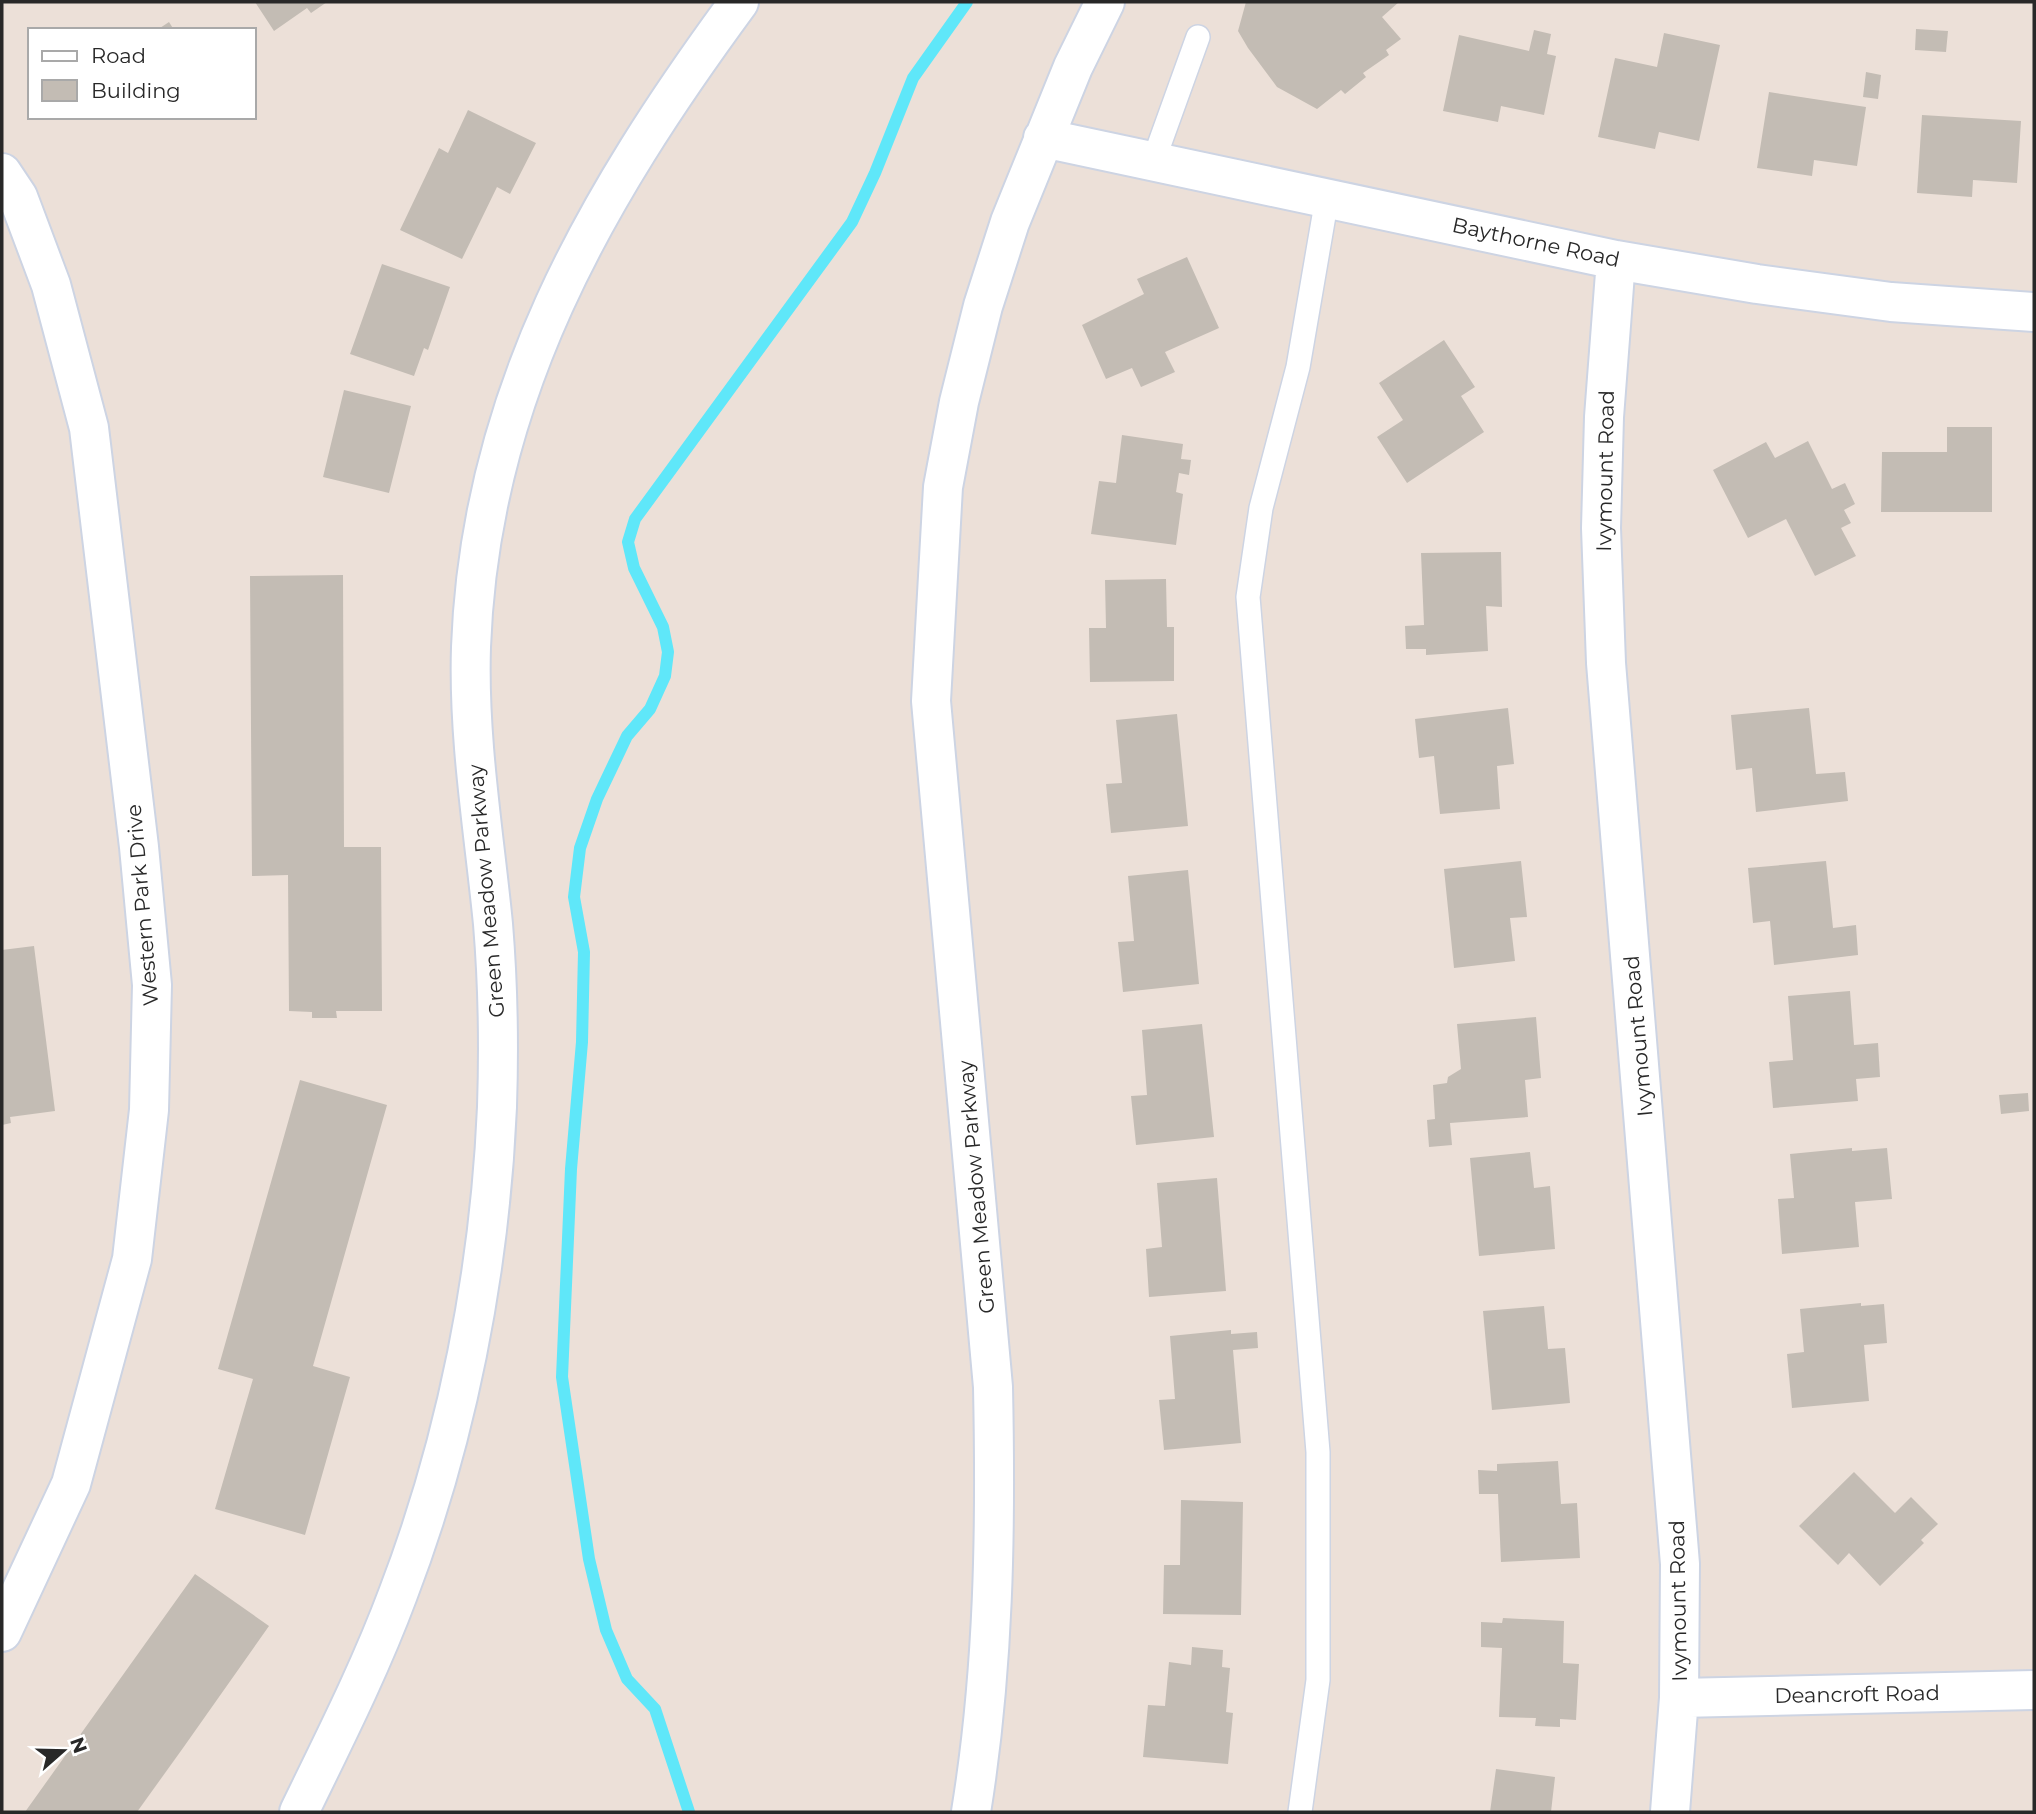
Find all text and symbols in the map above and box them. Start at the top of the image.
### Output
legend [28,28,256,119]
text: Road [91,43,146,68]
text: Building [91,78,181,103]
street label: Baythorne Road [1450,212,1622,272]
street label: Ivymount Road [1591,390,1619,552]
street label: Green Meadow Parkway [462,763,510,1019]
street label: Western Park Drive [121,803,163,1007]
street label: Ivymount Road [1619,954,1657,1118]
street label: Green Meadow Parkway [952,1059,1000,1315]
street label: Ivymount Road [1664,1520,1692,1682]
street label: Deancroft Road [1774,1680,1940,1708]
north arrow [28,1716,98,1786]
text: N [65,1734,92,1757]

